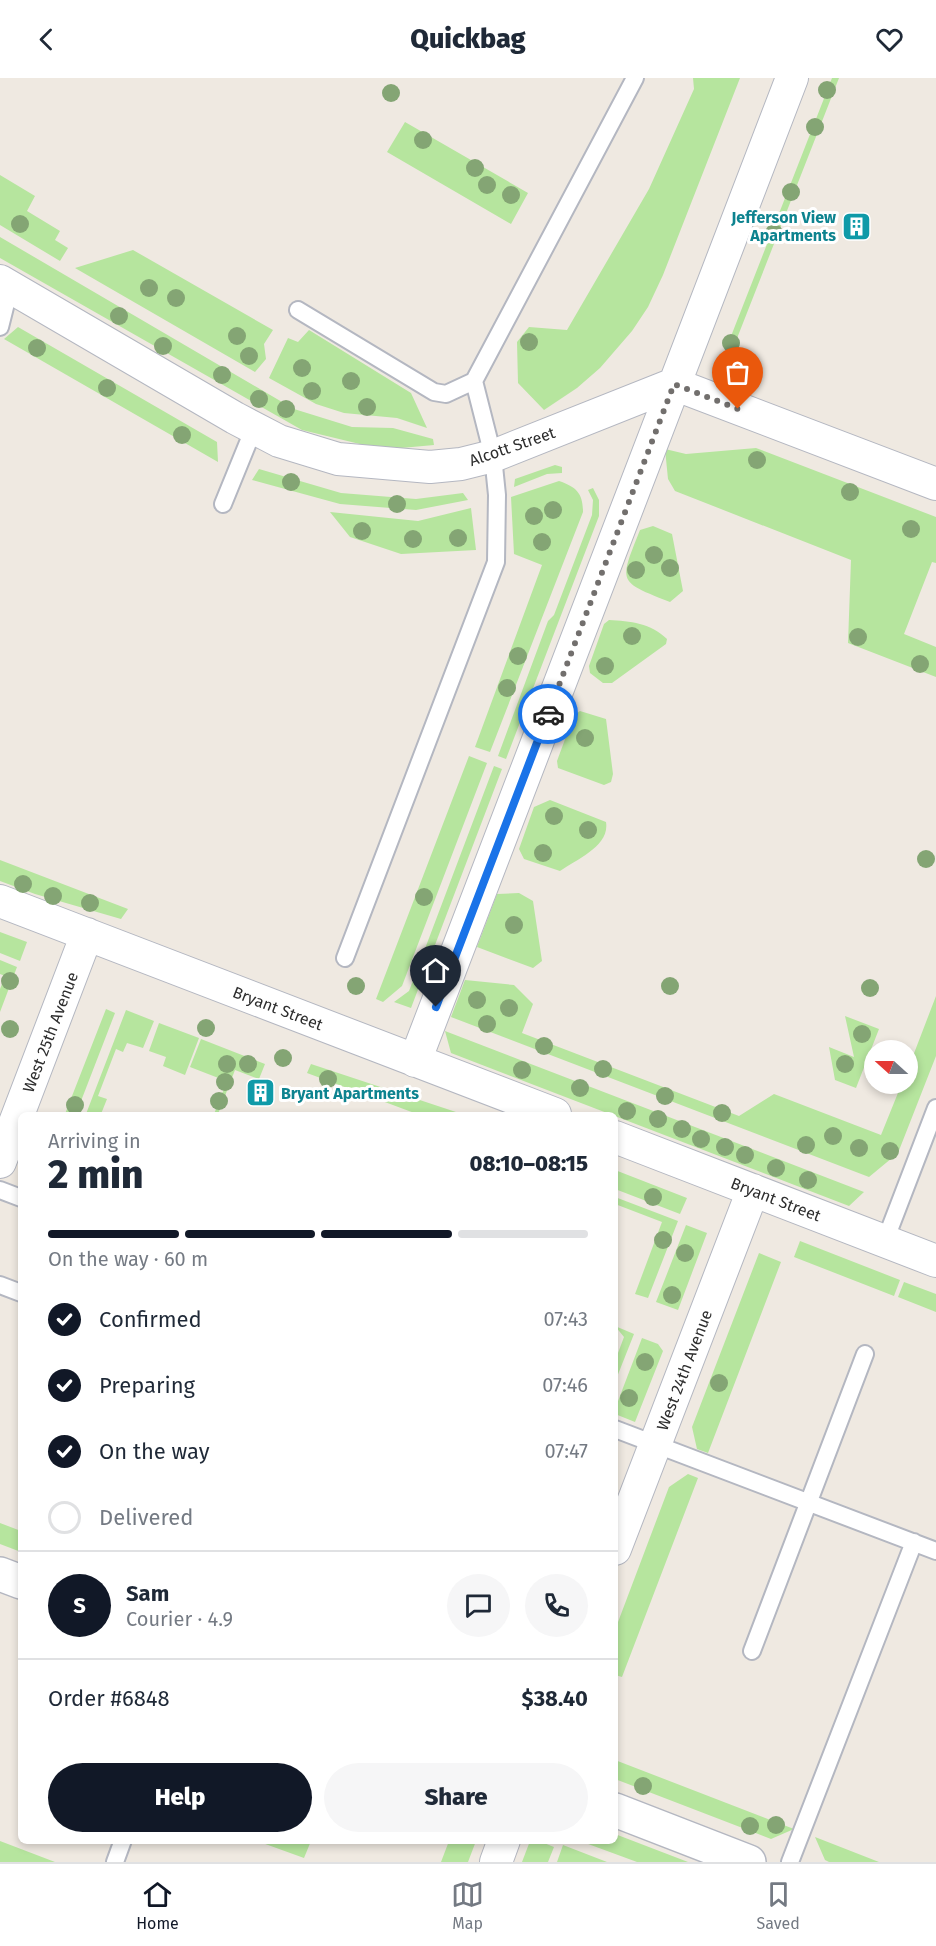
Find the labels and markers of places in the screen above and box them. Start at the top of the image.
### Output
place label: Jefferson View Apartments [730,208,836,245]
building icon: Jefferson View Apartments [841,210,873,242]
pin [712,347,763,409]
pin [410,945,461,1007]
building icon: Bryant Apartments [244,1077,276,1109]
place label: Bryant Apartments [281,1084,419,1103]

